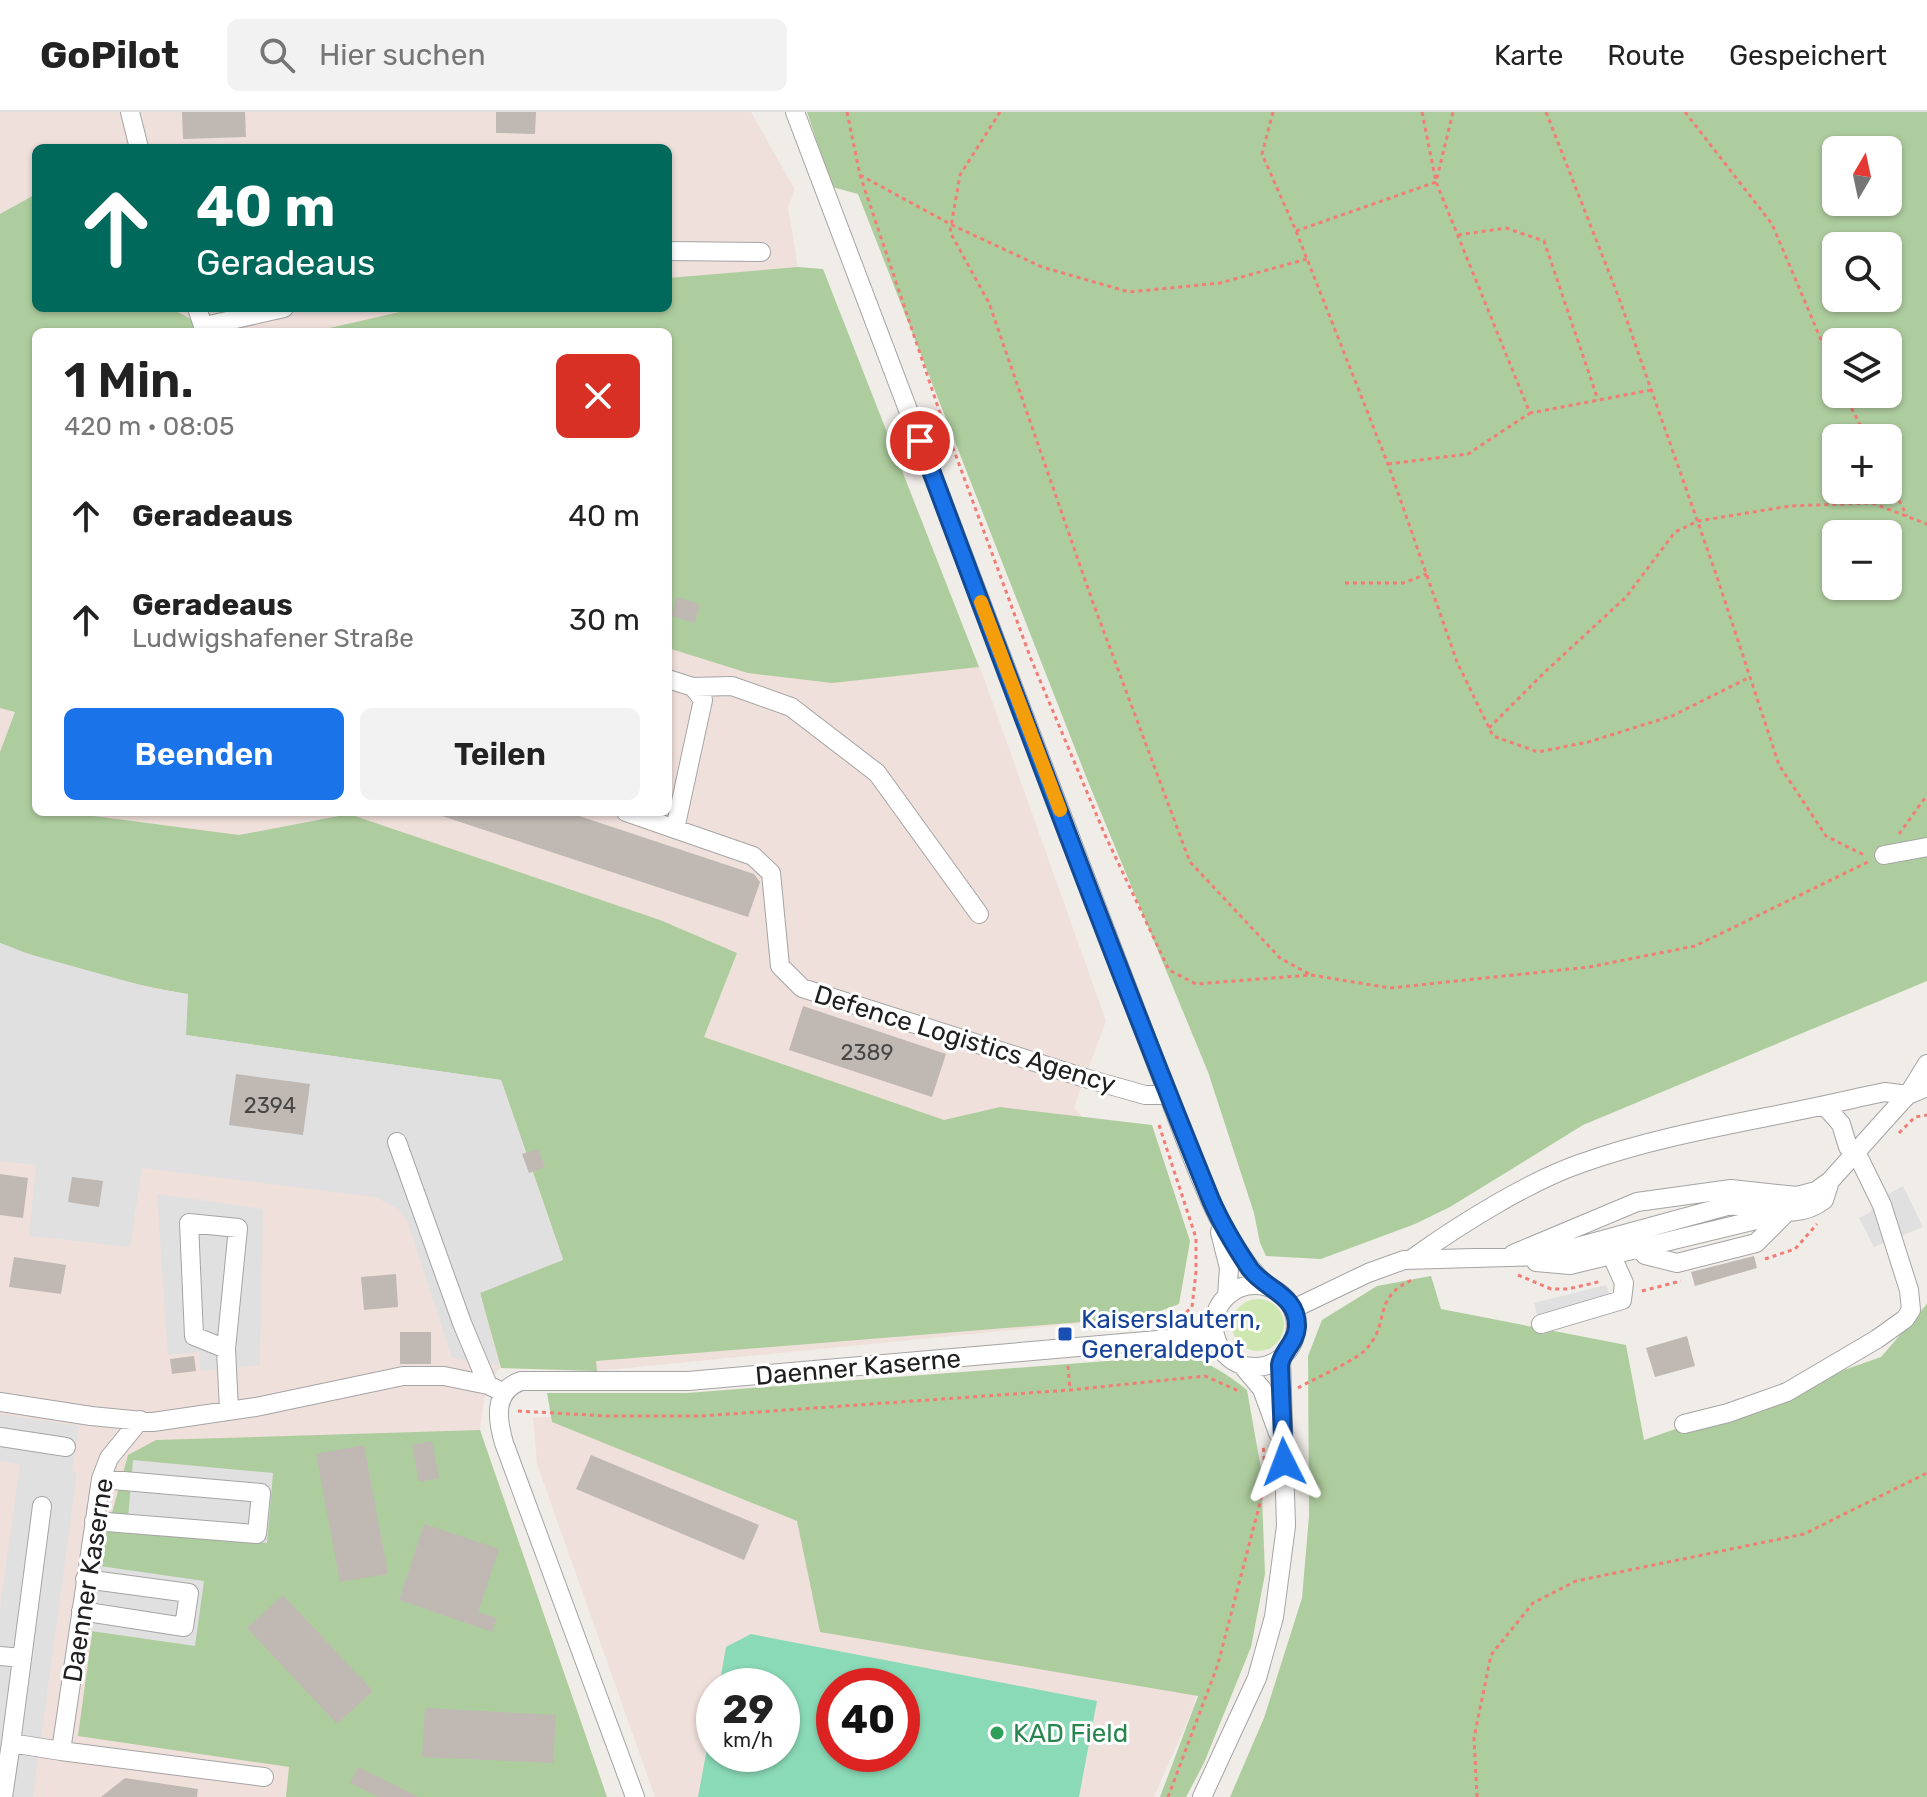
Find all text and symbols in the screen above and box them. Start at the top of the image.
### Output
search box [227,19,787,91]
text: GoPilot [40,32,179,78]
icon: search [255,33,299,77]
text: Hier suchen [319,37,486,73]
text: Karte [1494,39,1563,72]
text: Route [1607,39,1685,72]
text: Gespeichert [1729,39,1887,72]
north arrow [1822,136,1902,216]
map controls [1822,136,1902,600]
text: 40 m [196,174,336,240]
icon: ahead [64,176,168,280]
button: search [1822,232,1902,312]
text: Geradeaus [196,241,375,284]
button: layers [1822,328,1902,408]
text: 1 Min. [64,352,194,409]
button: close [556,354,640,438]
pin [886,407,954,475]
text: 420 m · 08:05 [64,411,234,442]
icon: arrive [898,419,942,463]
button: + [1822,424,1902,504]
icon: ahead [64,494,108,538]
text: Geradeaus [132,498,293,534]
text: 40 m [568,498,640,534]
button: − [1822,520,1902,600]
text: Geradeaus [132,587,293,623]
icon: ahead [64,598,108,642]
text: 30 m [569,602,640,638]
text: Ludwigshafener Straße [132,623,414,654]
button: Beenden [64,708,344,800]
button: Teilen [360,708,640,800]
street label: Defence Logistics Agency [811,979,1119,1100]
house number: 2389 [840,1039,894,1066]
house number: 2394 [244,1092,296,1119]
place label: Kaiserslautern, Generaldepot [1081,1304,1261,1365]
marker: Kaiserslautern, Generaldepot [1056,1325,1074,1343]
street label: Daenner Kaserne [754,1343,962,1392]
position arrow [1242,1420,1326,1504]
street label: Daenner Kaserne [57,1476,120,1684]
speed limit sign: 40 [816,1668,920,1772]
text: 29 [722,1686,774,1733]
place label: KAD Field [1013,1718,1128,1749]
marker: KAD Field [988,1724,1006,1742]
text: km/h [723,1728,773,1752]

